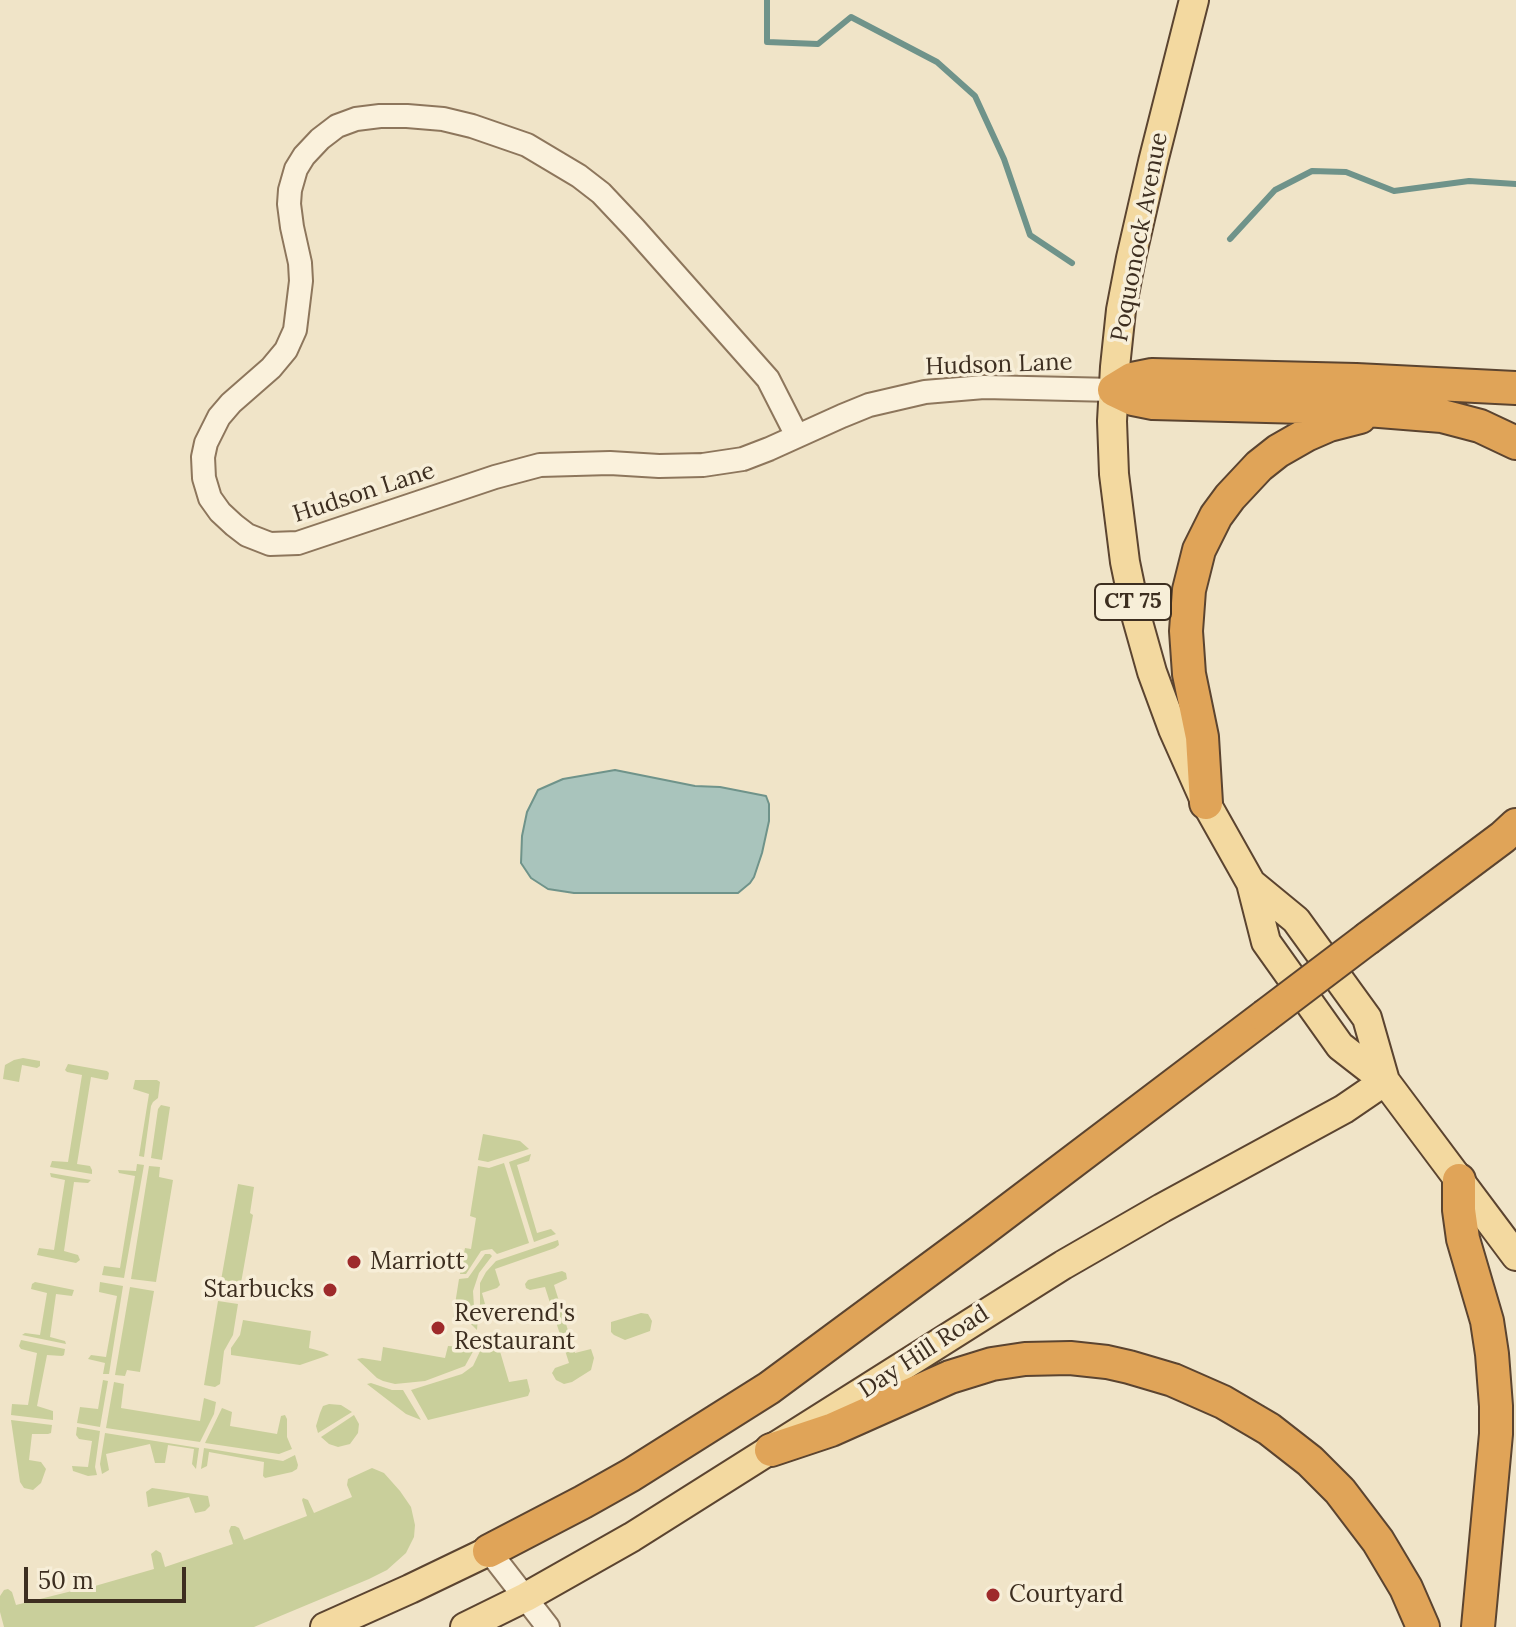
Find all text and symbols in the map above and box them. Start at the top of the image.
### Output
street label: Poquonock Avenue [1106,130,1174,344]
street label: Hudson Lane [925,348,1073,382]
street label: Hudson Lane [289,457,439,529]
road number: CT 75 [1095,584,1171,620]
place label: Marriott [370,1248,465,1276]
marker: Marriott [345,1253,363,1271]
place label: Starbucks [203,1276,314,1304]
marker: Starbucks [321,1281,339,1299]
street label: Day Hill Road [854,1299,994,1405]
place label: Reverend's Restaurant [454,1300,575,1356]
marker: Reverend's Restaurant [429,1319,447,1337]
scale bar [28,1551,190,1601]
text: 50 m [38,1565,94,1596]
place label: Courtyard [1009,1581,1124,1609]
marker: Courtyard [984,1586,1002,1604]

